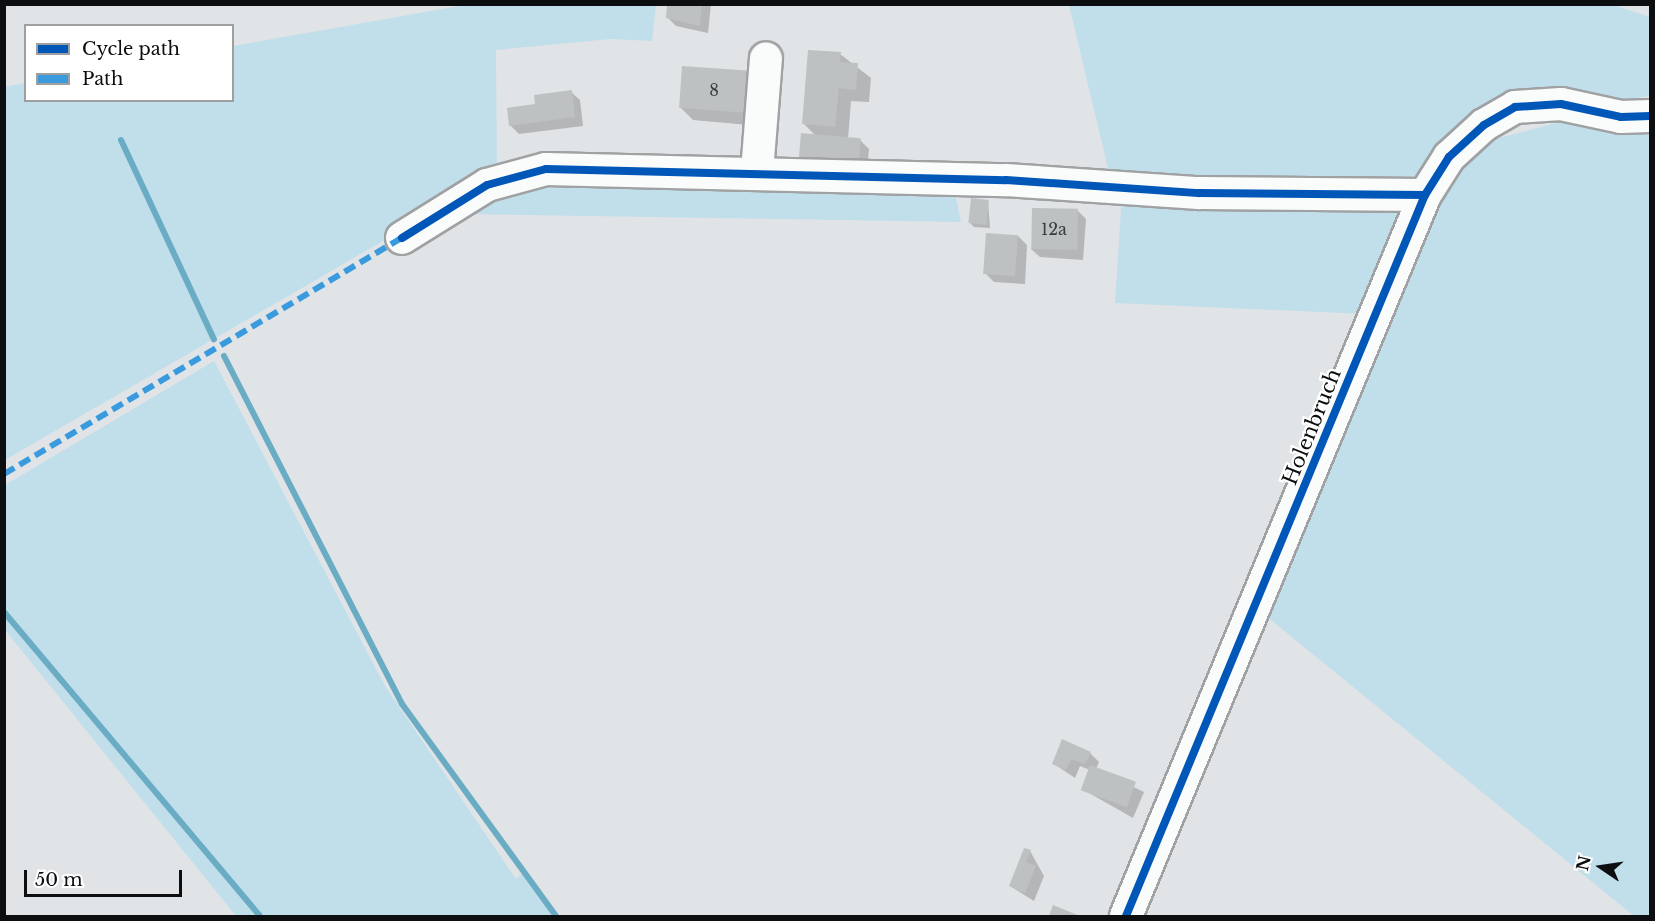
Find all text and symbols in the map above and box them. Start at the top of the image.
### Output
legend [24,24,234,102]
text: Cycle path [82,38,180,60]
text: Path [82,68,123,90]
house number: 8 [709,80,719,100]
house number: 12a [1041,219,1067,239]
street label: Holenbruch [1278,365,1346,489]
north arrow [1571,837,1631,897]
text: N [1572,853,1595,873]
scale bar [27,858,184,896]
text: 50 m [35,869,83,891]

